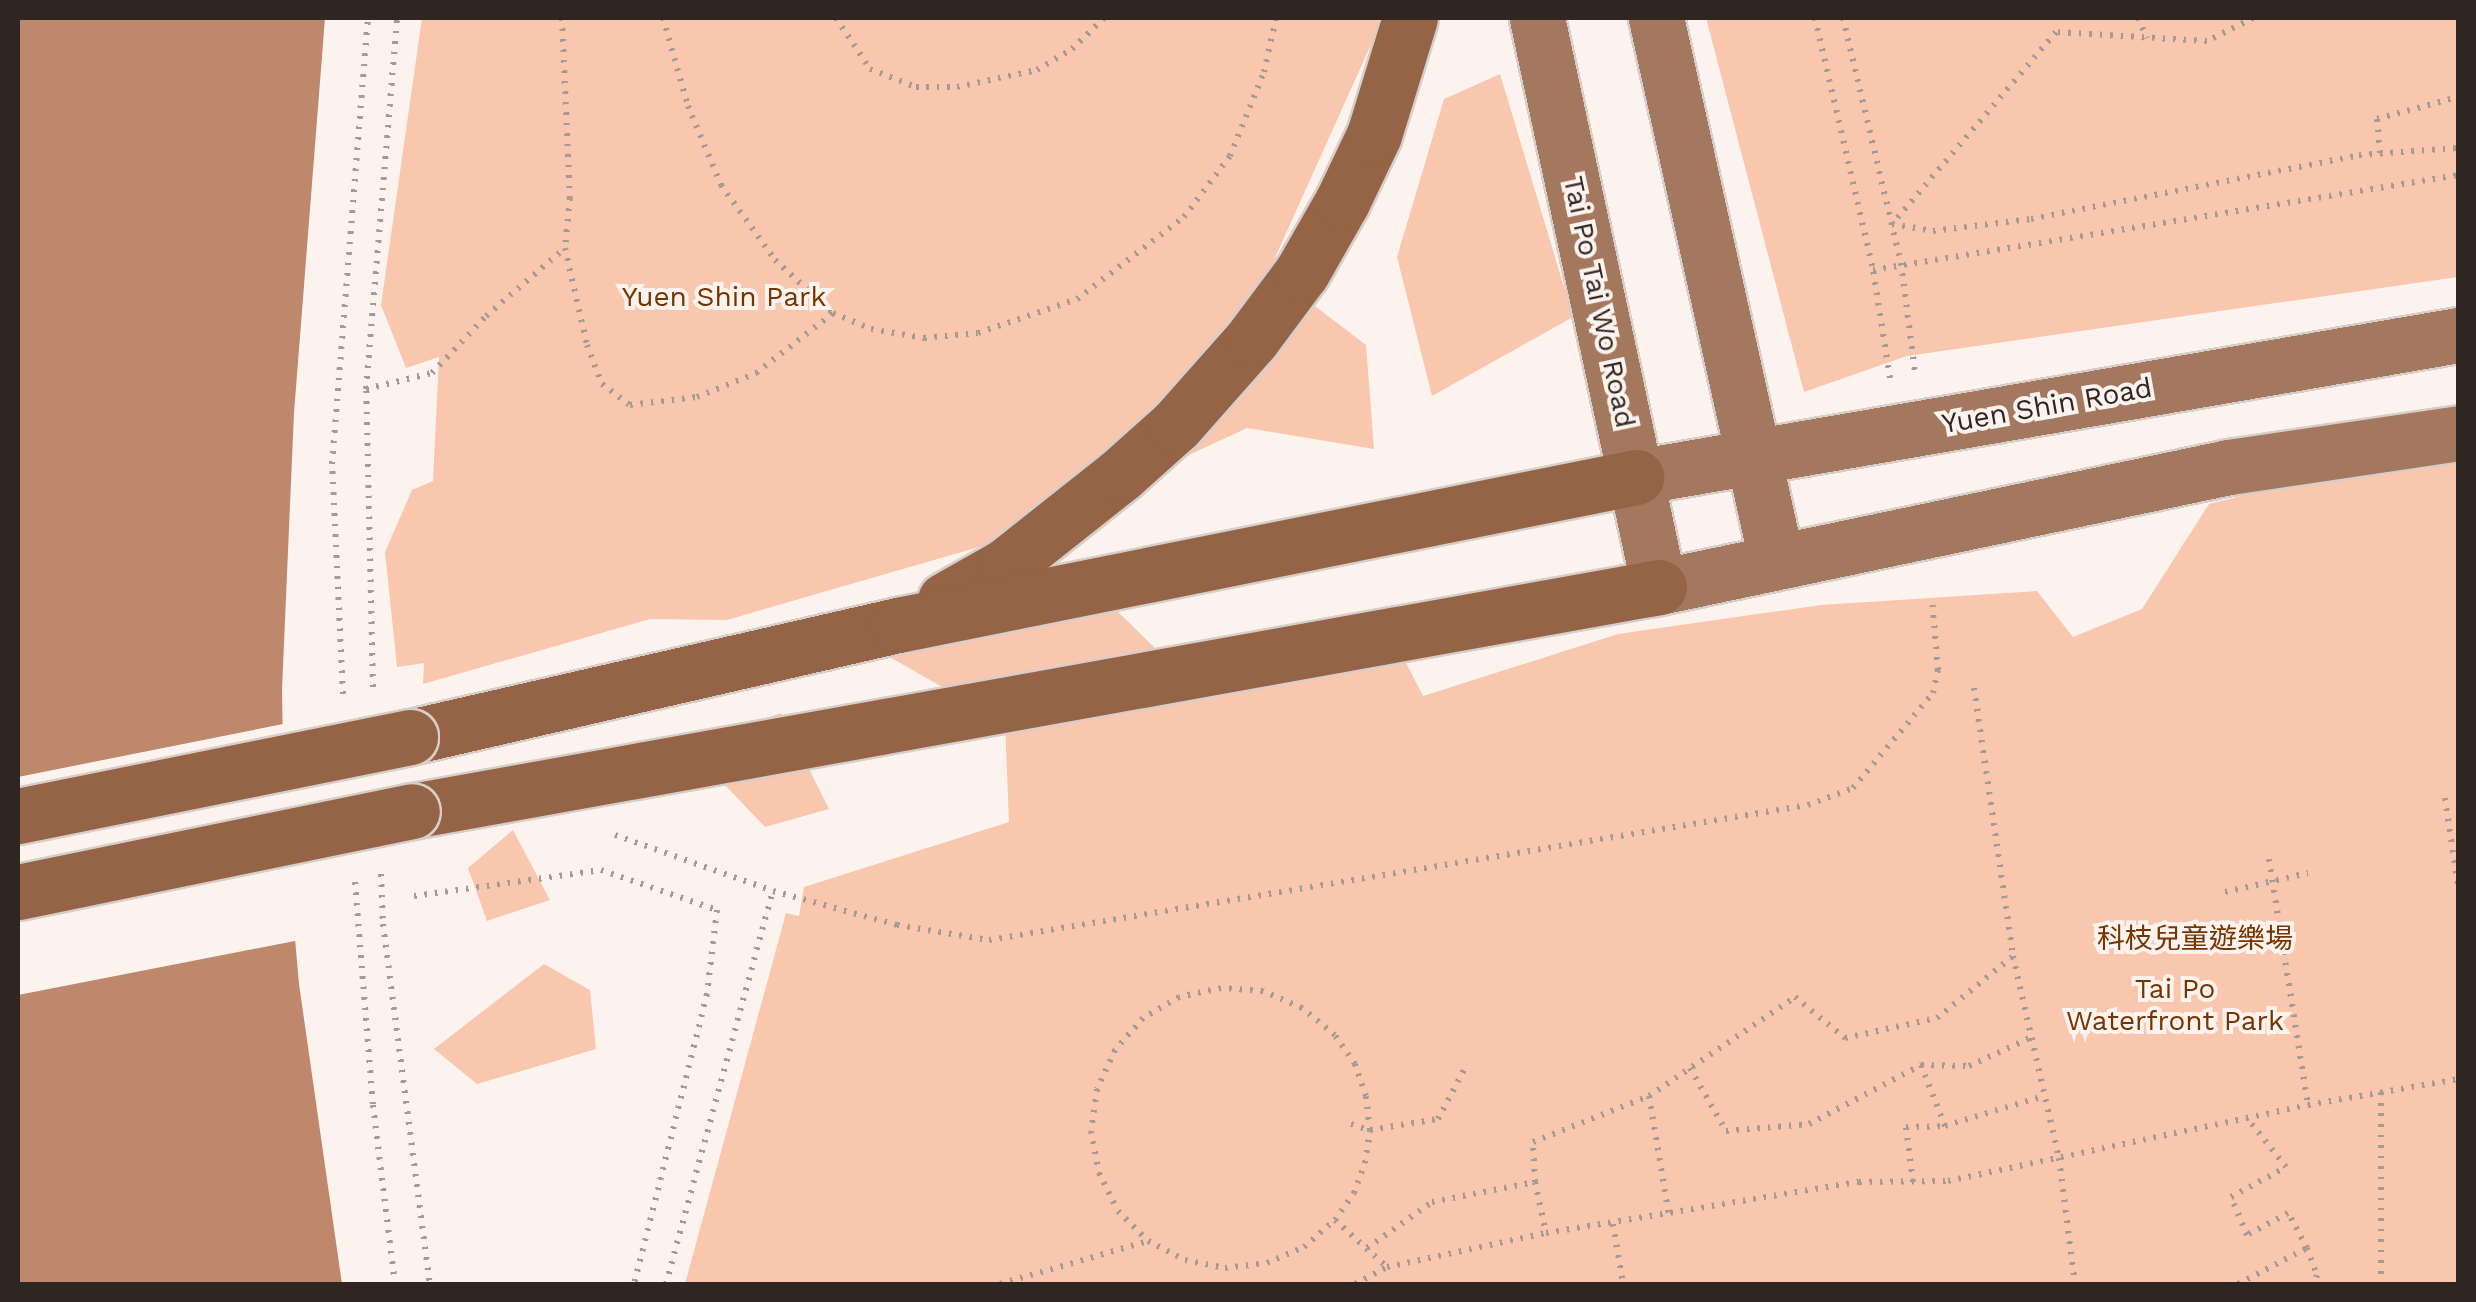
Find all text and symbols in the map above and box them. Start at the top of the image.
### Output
street label: Tai Po Tai Wo Road [1556,172,1642,432]
park label: Yuen Shin Park [622,280,826,314]
street label: Yuen Shin Road [1939,371,2155,441]
park label: 科枝兒童遊樂場 [2097,922,2293,956]
park label: Tai Po Waterfront Park [2066,972,2284,1038]

